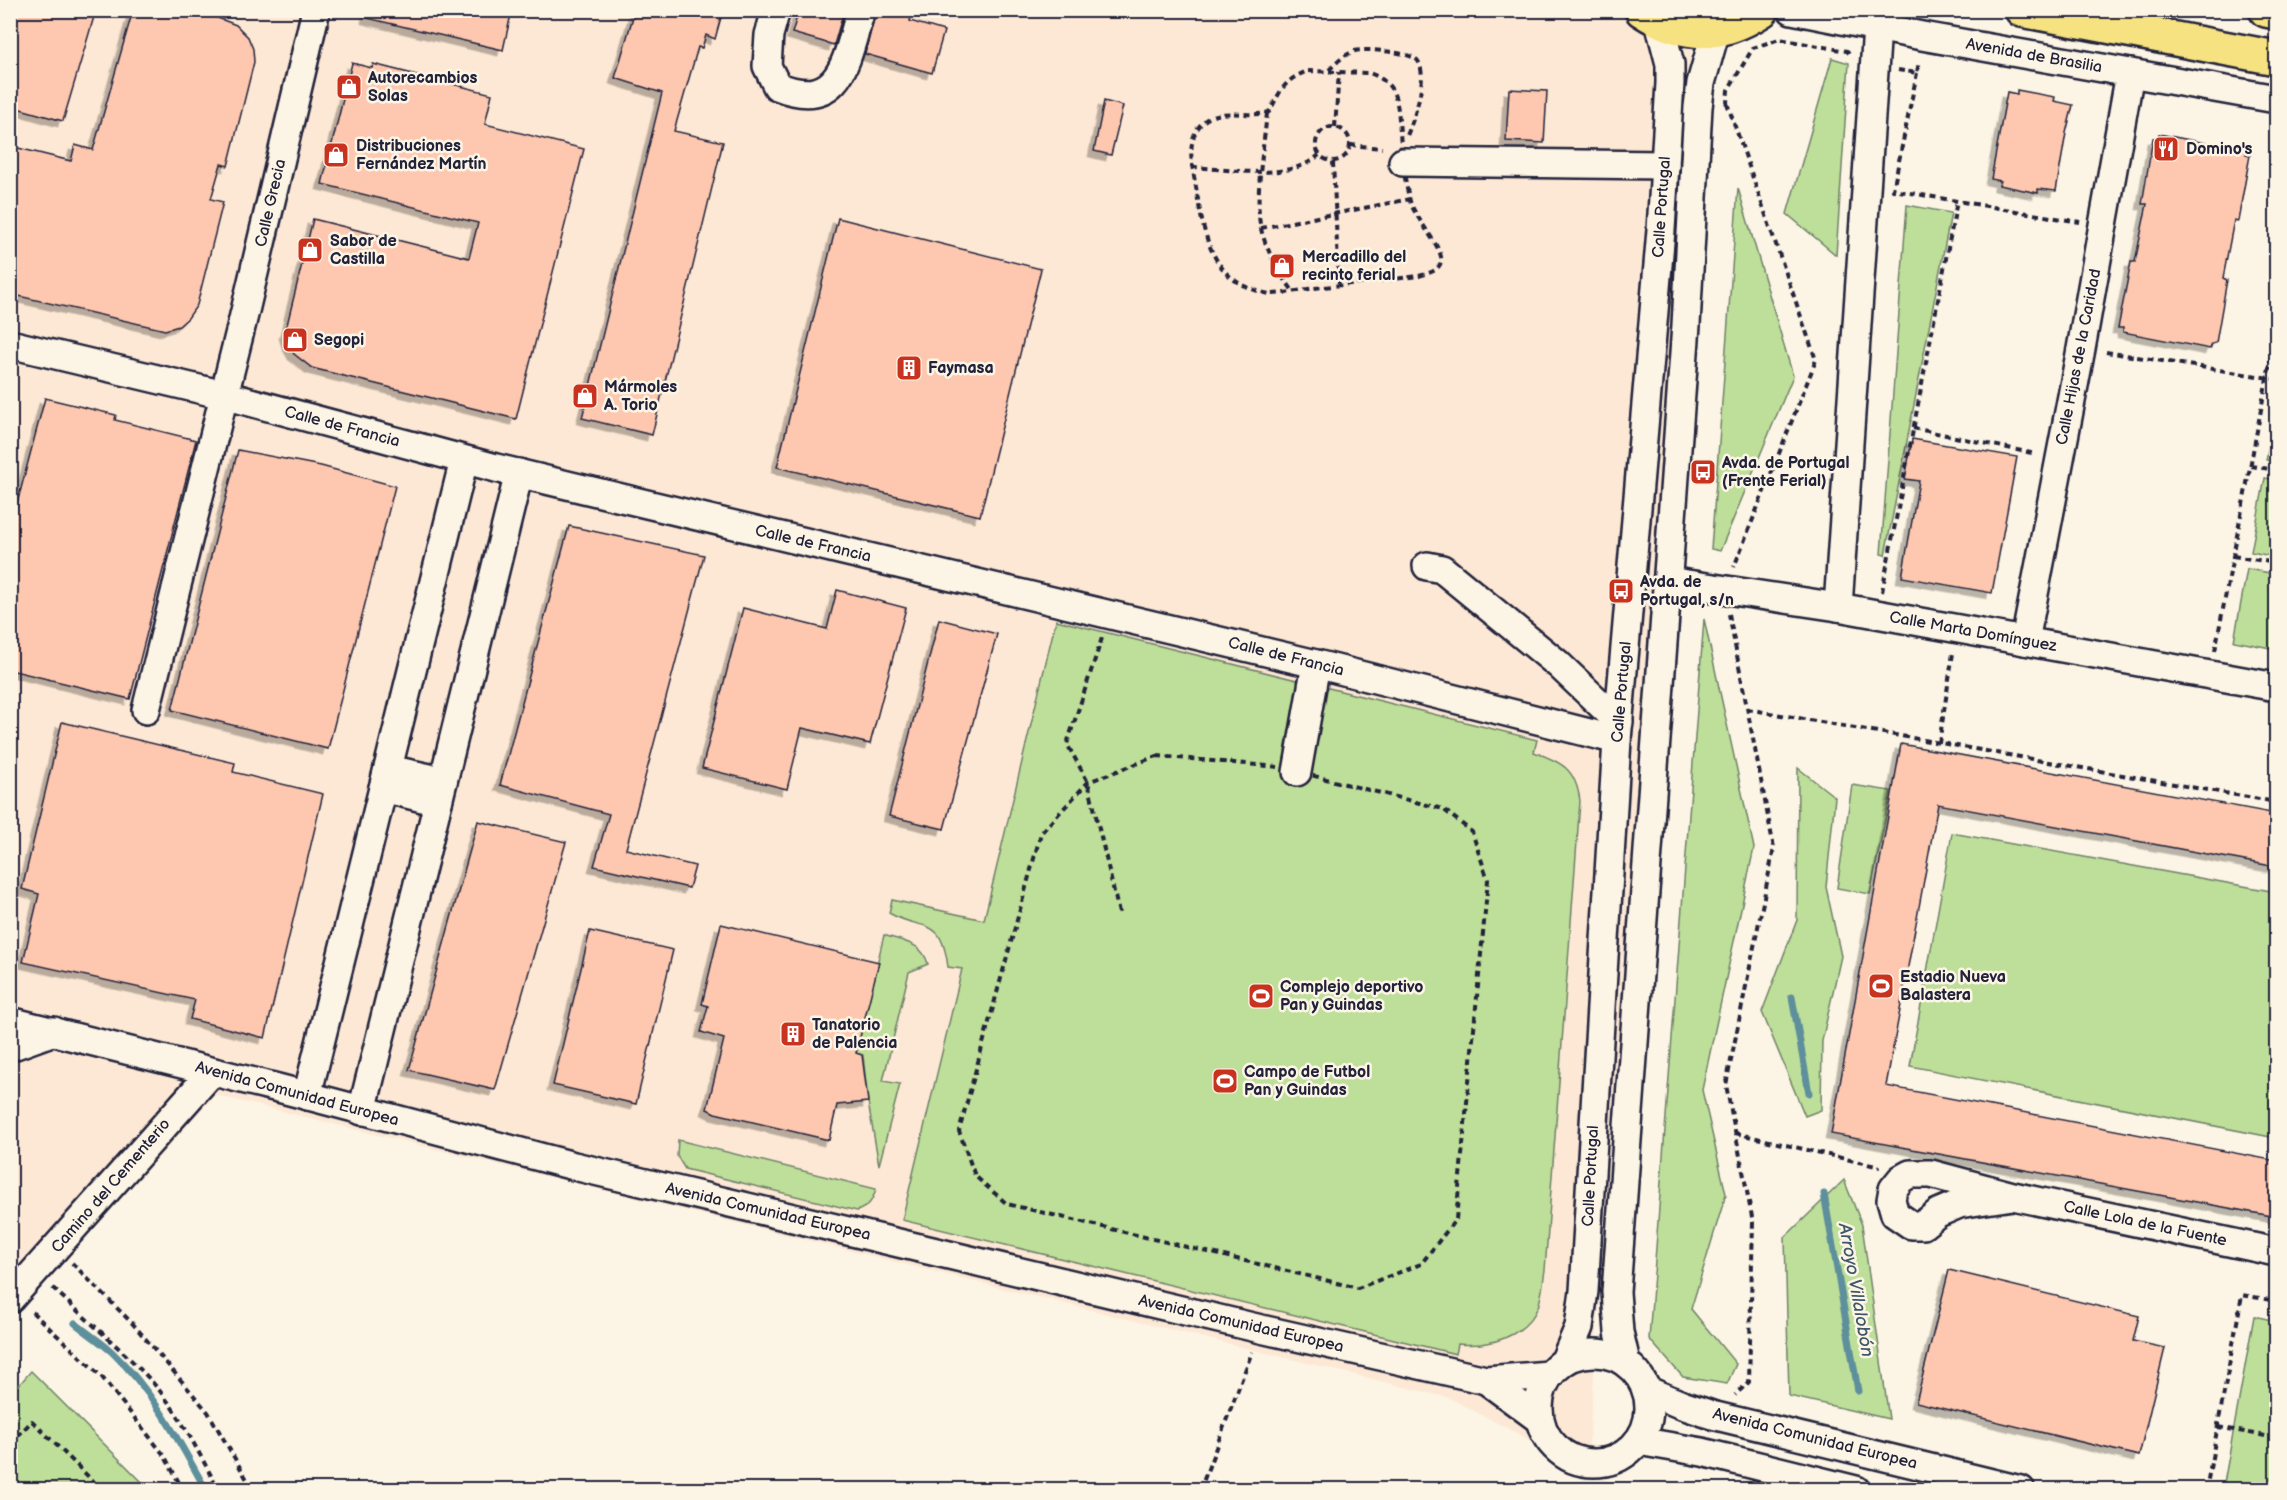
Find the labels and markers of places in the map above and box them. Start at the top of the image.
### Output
place label: Autorecambios Solas [367,69,478,106]
shop icon: Autorecambios Solas [334,72,364,102]
restaurant icon: Domino's [2151,134,2181,164]
place label: Distribuciones Fernández Martín [356,137,486,174]
shop icon: Distribuciones Fernández Martín [321,140,351,170]
place label: Domino's [2186,140,2253,159]
place label: Sabor de Castilla [330,232,397,269]
shop icon: Sabor de Castilla [295,235,325,265]
place label: Mercadillo del recinto ferial [1302,248,1406,285]
shop icon: Mercadillo del recinto ferial [1267,251,1297,281]
shop icon: Segopi [280,325,310,355]
place label: Segopi [314,331,364,350]
building icon: Faymasa [894,353,924,383]
place label: Faymasa [928,359,994,378]
place label: Mármoles A. Torio [603,378,677,415]
shop icon: Mármoles A. Torio [570,381,600,411]
place label: Avda. de Portugal (Frente Ferial) [1721,454,1849,491]
bus stop icon: Avda. de Portugal (Frente Ferial) [1688,457,1718,487]
place label: Avda. de Portugal, s/n [1639,573,1734,610]
bus stop icon: Avda. de Portugal, s/n [1606,576,1636,606]
place label: Estadio Nueva Balastera [1900,968,2006,1005]
sports icon: Estadio Nueva Balastera [1866,971,1896,1001]
place label: Complejo deportivo Pan y Guindas [1280,978,1423,1015]
sports icon: Complejo deportivo Pan y Guindas [1246,981,1276,1011]
place label: Tanatorio de Palencia [812,1016,897,1053]
building icon: Tanatorio de Palencia [778,1019,808,1049]
place label: Campo de Futbol Pan y Guindas [1244,1063,1370,1100]
sports icon: Campo de Futbol Pan y Guindas [1210,1066,1240,1096]

